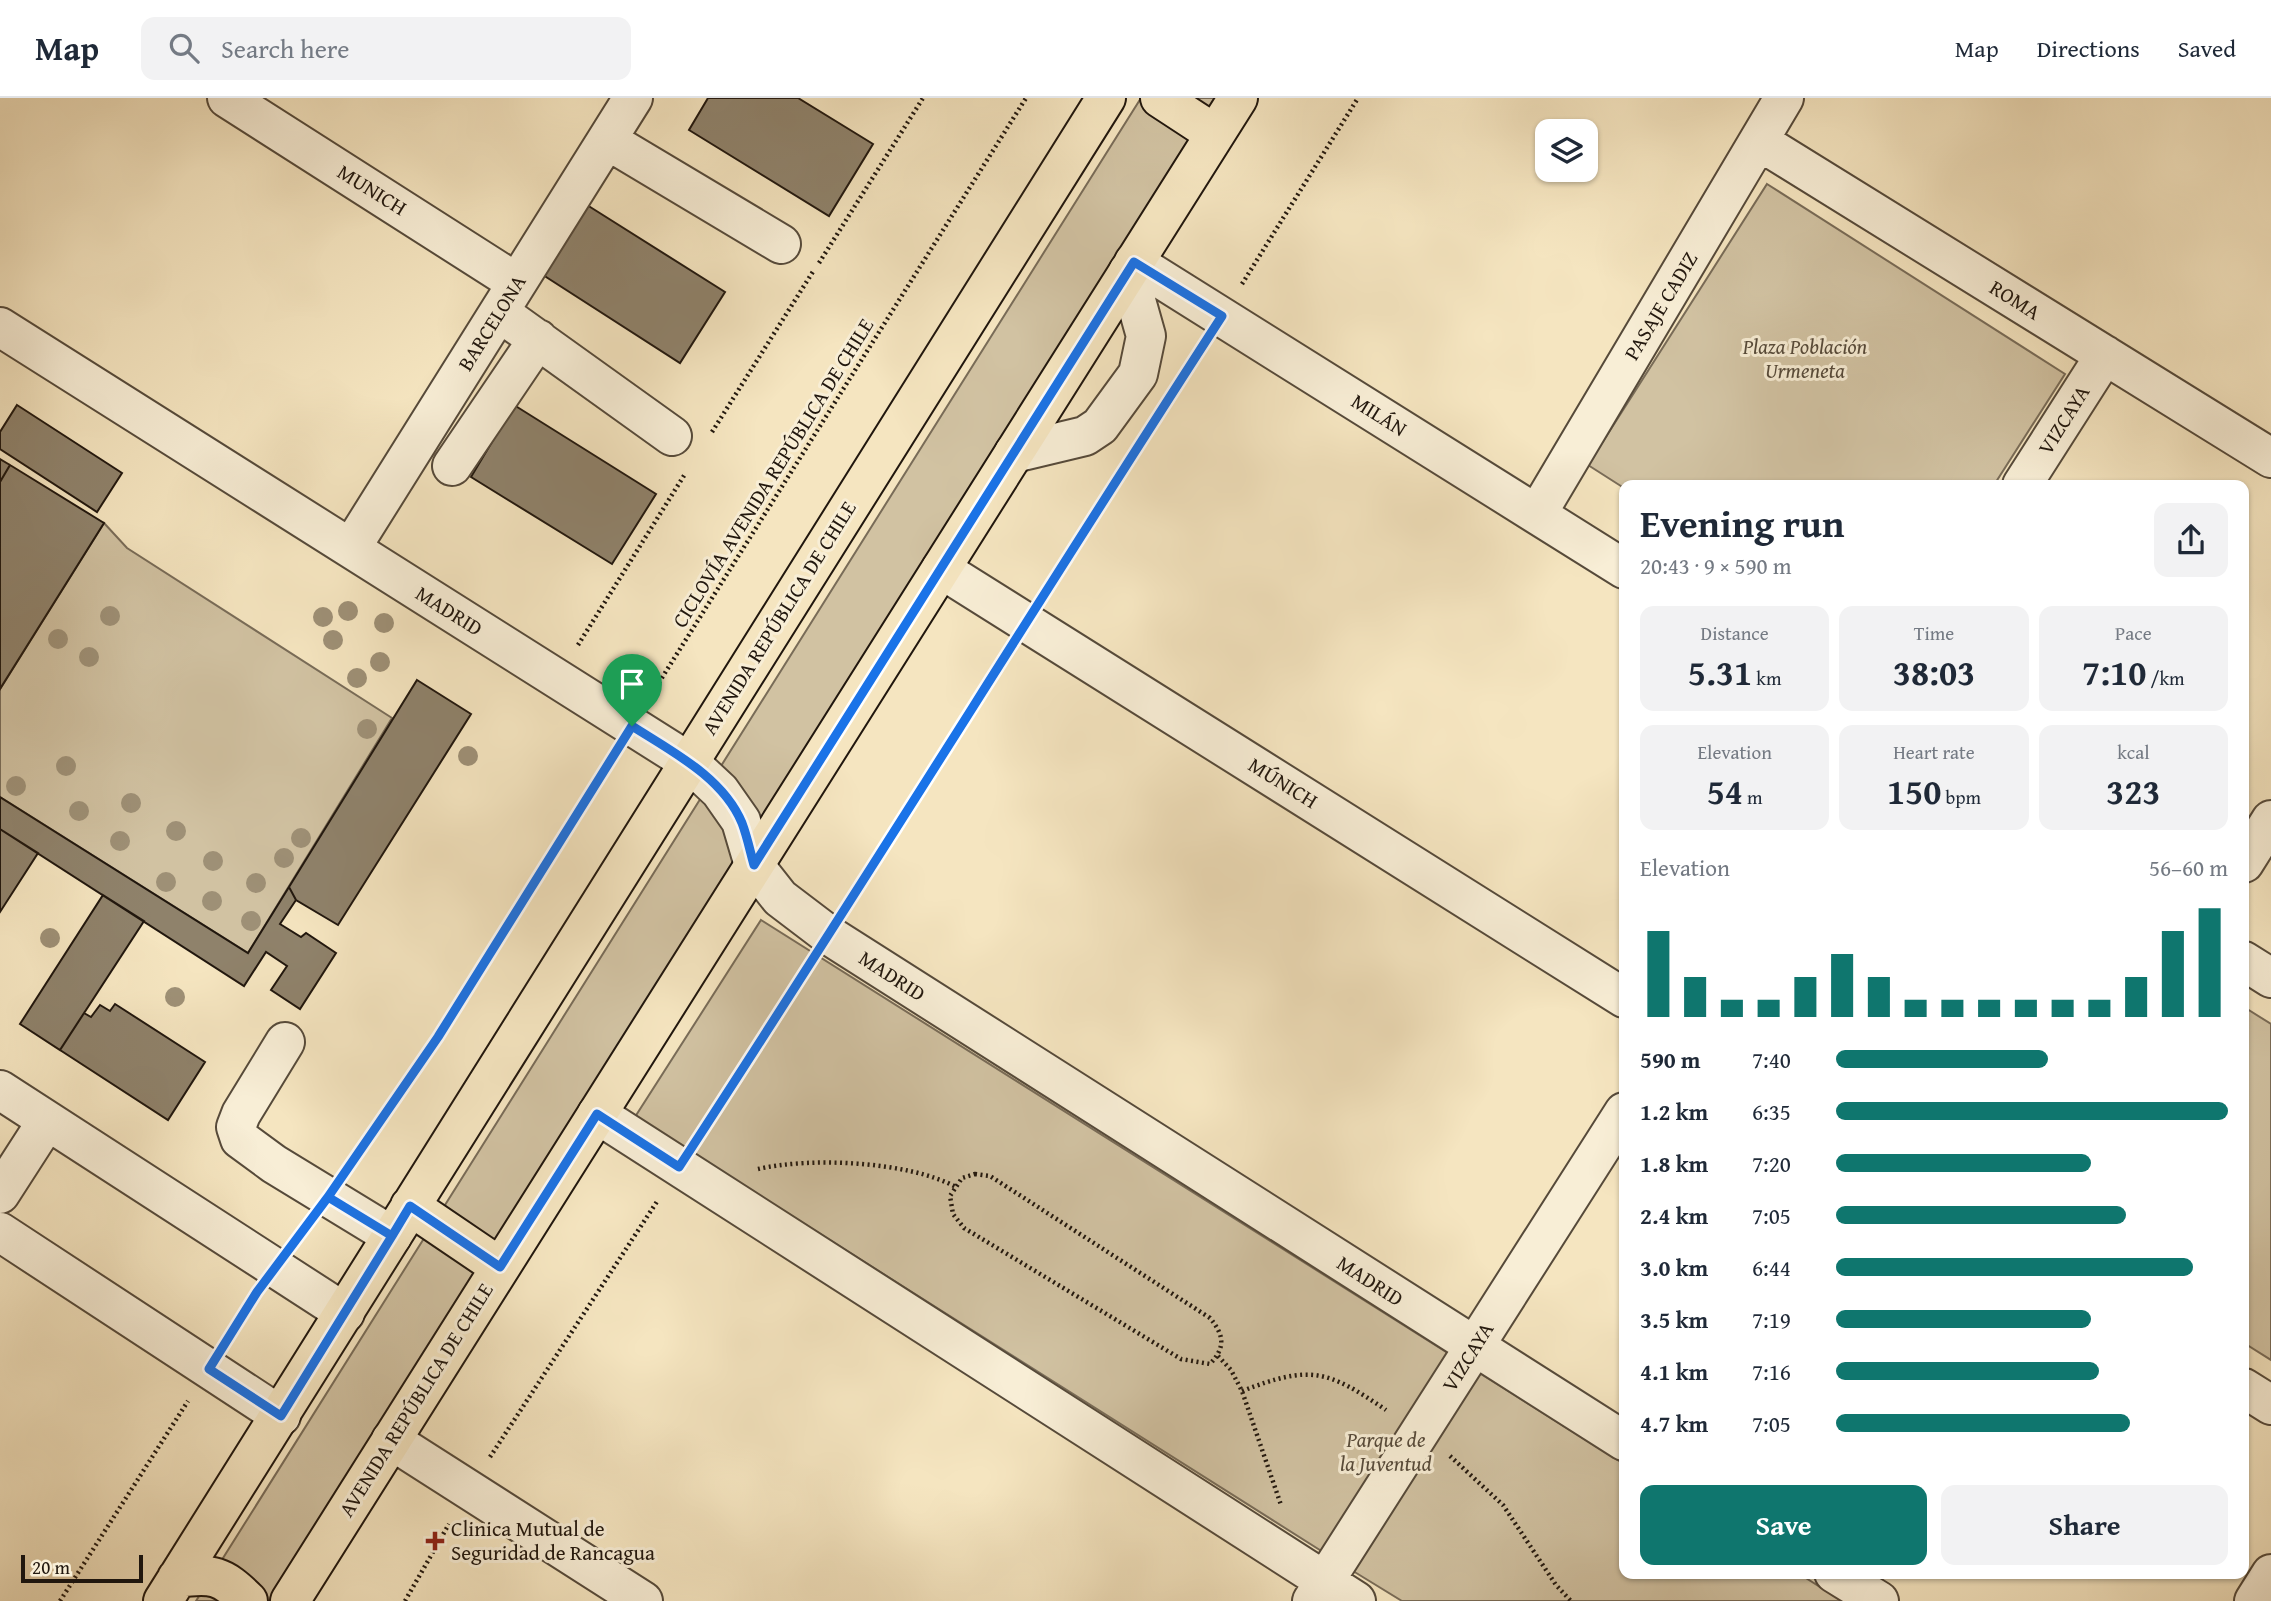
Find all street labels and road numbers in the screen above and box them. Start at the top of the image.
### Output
street label: MUNICH [332,156,413,223]
street label: PASAJE CADIZ [1616,246,1705,366]
street label: BARCELONA [450,268,534,377]
street label: ROMA [1984,272,2047,327]
street label: CICLOVÍA AVENIDA REPÚBLICA DE CHILE [667,314,879,632]
street label: VIZCAYA [2030,379,2097,460]
street label: MILÁN [1345,385,1413,444]
street label: AVENIDA REPÚBLICA DE CHILE [697,497,861,739]
street label: MADRID [410,578,489,643]
street label: MÚNICH [1243,749,1324,816]
street label: MADRID [853,942,932,1009]
street label: MADRID [1331,1247,1410,1314]
street label: AVENIDA REPÚBLICA DE CHILE [331,1277,501,1523]
street label: VIZCAYA [1434,1316,1501,1397]

